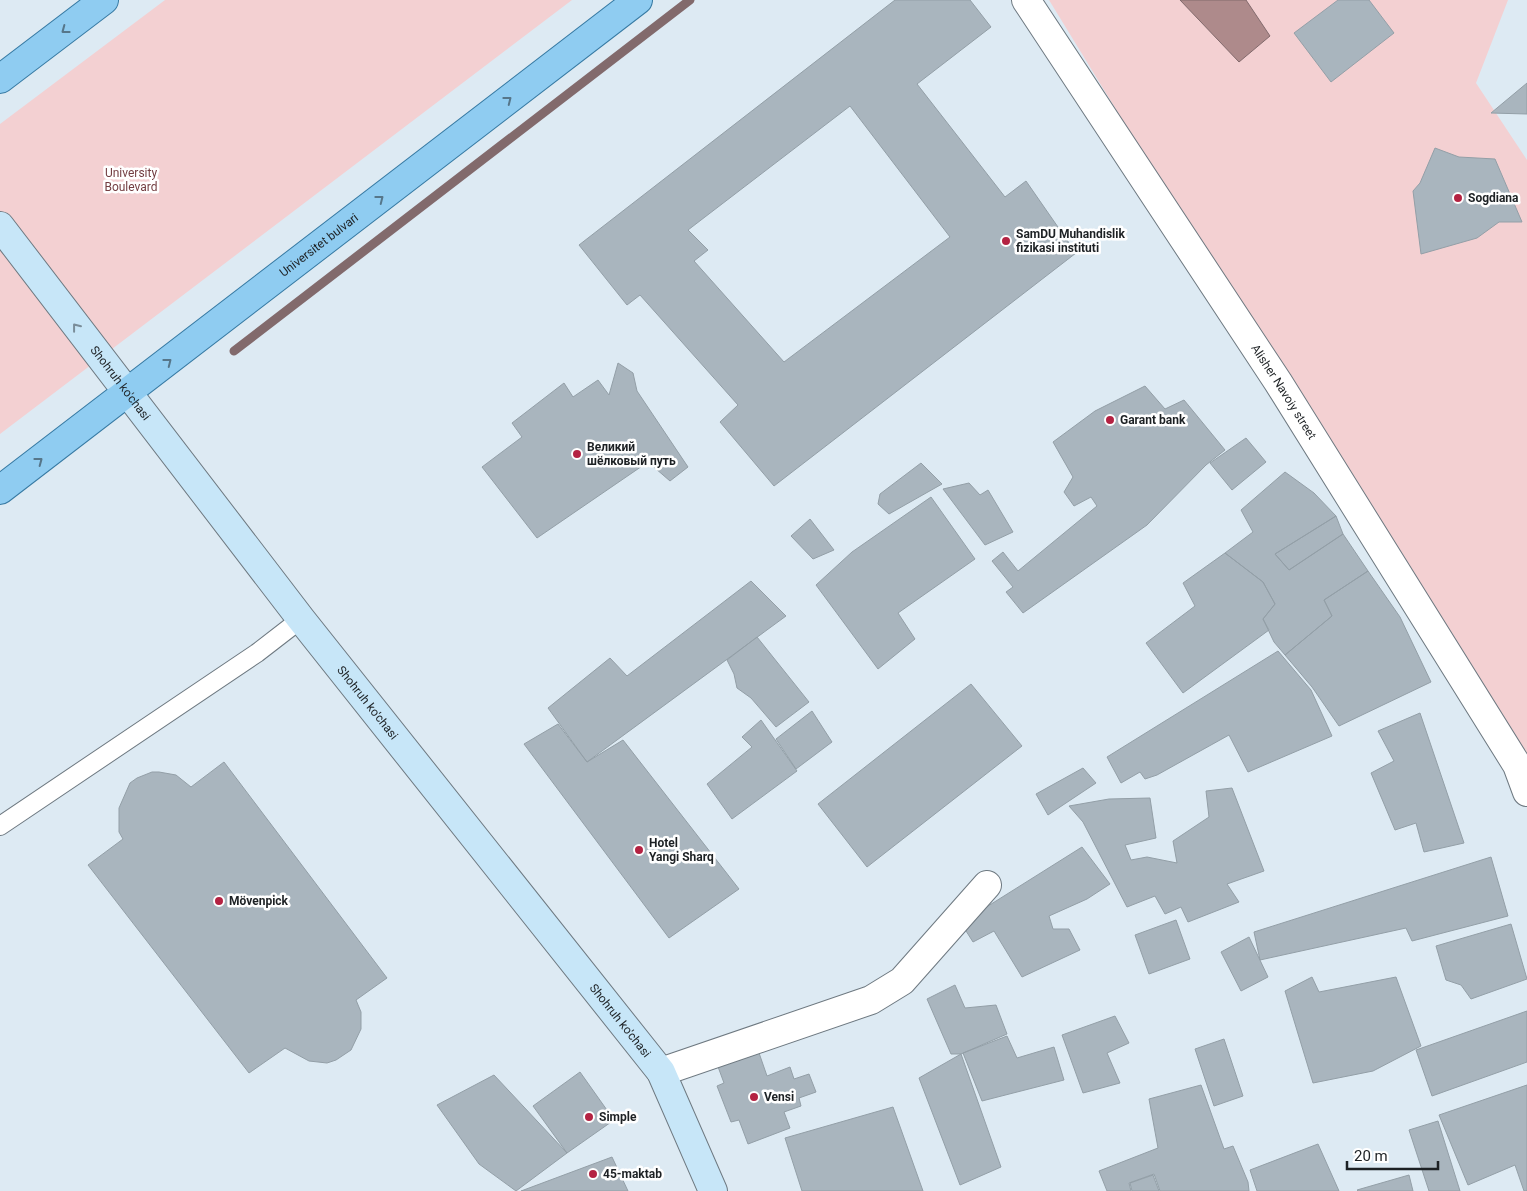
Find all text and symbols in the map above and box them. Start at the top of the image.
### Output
one-way arrow [62,24,71,32]
one-way arrow [503,96,512,105]
park label: University Boulevard [104,166,158,194]
place label: Sogdiana [1468,191,1519,205]
marker: Sogdiana [1452,192,1464,204]
one-way arrow [374,196,383,204]
street label: Universitet bulvari [277,210,361,280]
place label: SamDU Muhandislik fizikasi instituti [1016,227,1125,255]
marker: SamDU Muhandislik fizikasi instituti [1000,235,1012,247]
one-way arrow [74,324,82,333]
street label: Alisher Navoiy street [1248,342,1319,442]
street label: Shohruh ko'chasi [87,343,153,423]
one-way arrow [162,359,172,368]
place label: Garant bank [1120,413,1186,427]
marker: Garant bank [1104,414,1116,426]
place label: Великий шёлковый путь [587,440,676,468]
marker: Великий шёлковый путь [571,448,583,460]
one-way arrow [33,458,42,466]
street label: Shohruh ko'chasi [334,663,401,742]
place label: Hotel Yangi Sharq [649,836,714,864]
marker: Hotel Yangi Sharq [633,844,645,856]
place label: Mövenpick [229,894,289,908]
marker: Mövenpick [213,895,225,907]
street label: Shohruh ko'chasi [587,981,654,1060]
place label: Vensi [764,1090,794,1104]
marker: Vensi [748,1091,760,1103]
place label: Simple [599,1110,637,1124]
marker: Simple [583,1111,595,1123]
scale bar [1347,1138,1438,1170]
text: 20 m [1354,1147,1388,1165]
place label: 45-maktab [603,1167,662,1181]
marker: 45-maktab [587,1168,599,1180]

